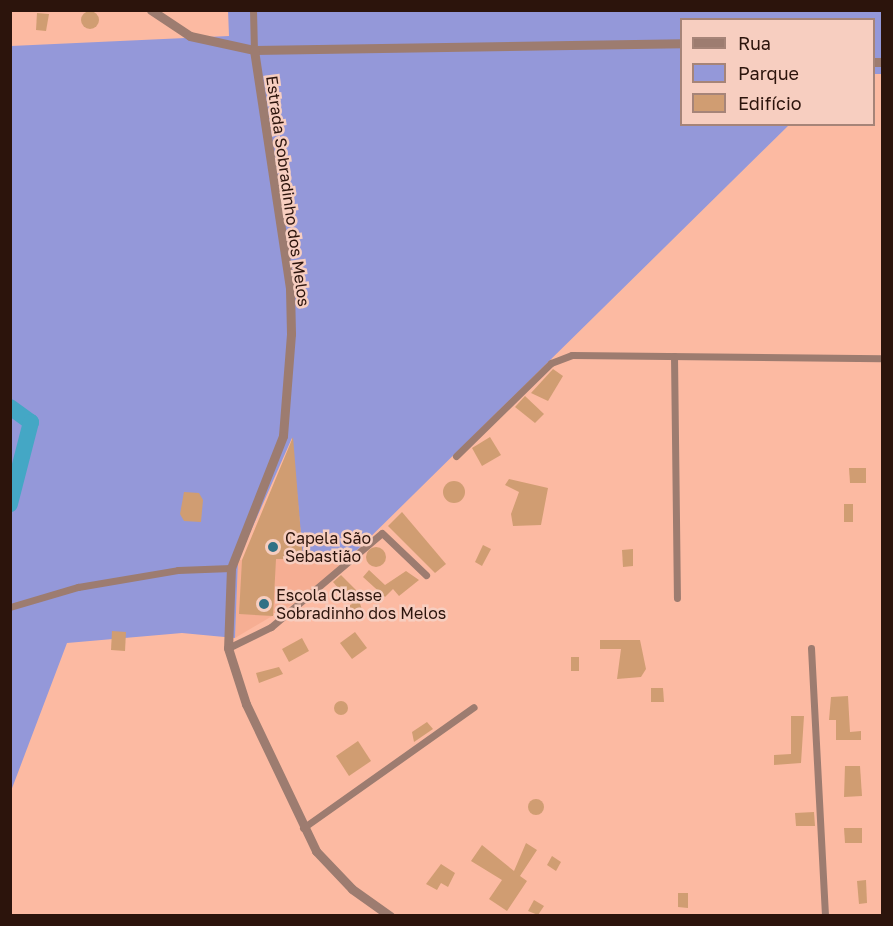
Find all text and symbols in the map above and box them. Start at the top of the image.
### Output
legend [680,18,875,126]
text: Rua [738,32,771,54]
text: Parque [738,62,799,84]
street label: Estrada Sobradinho dos Melos [262,74,314,308]
text: Edifício [738,92,802,114]
place label: Capela São Sebastião [285,528,371,566]
marker: Capela São Sebastião [266,540,280,554]
place label: Escola Classe Sobradinho dos Melos [276,585,446,623]
marker: Escola Classe Sobradinho dos Melos [257,597,271,611]

